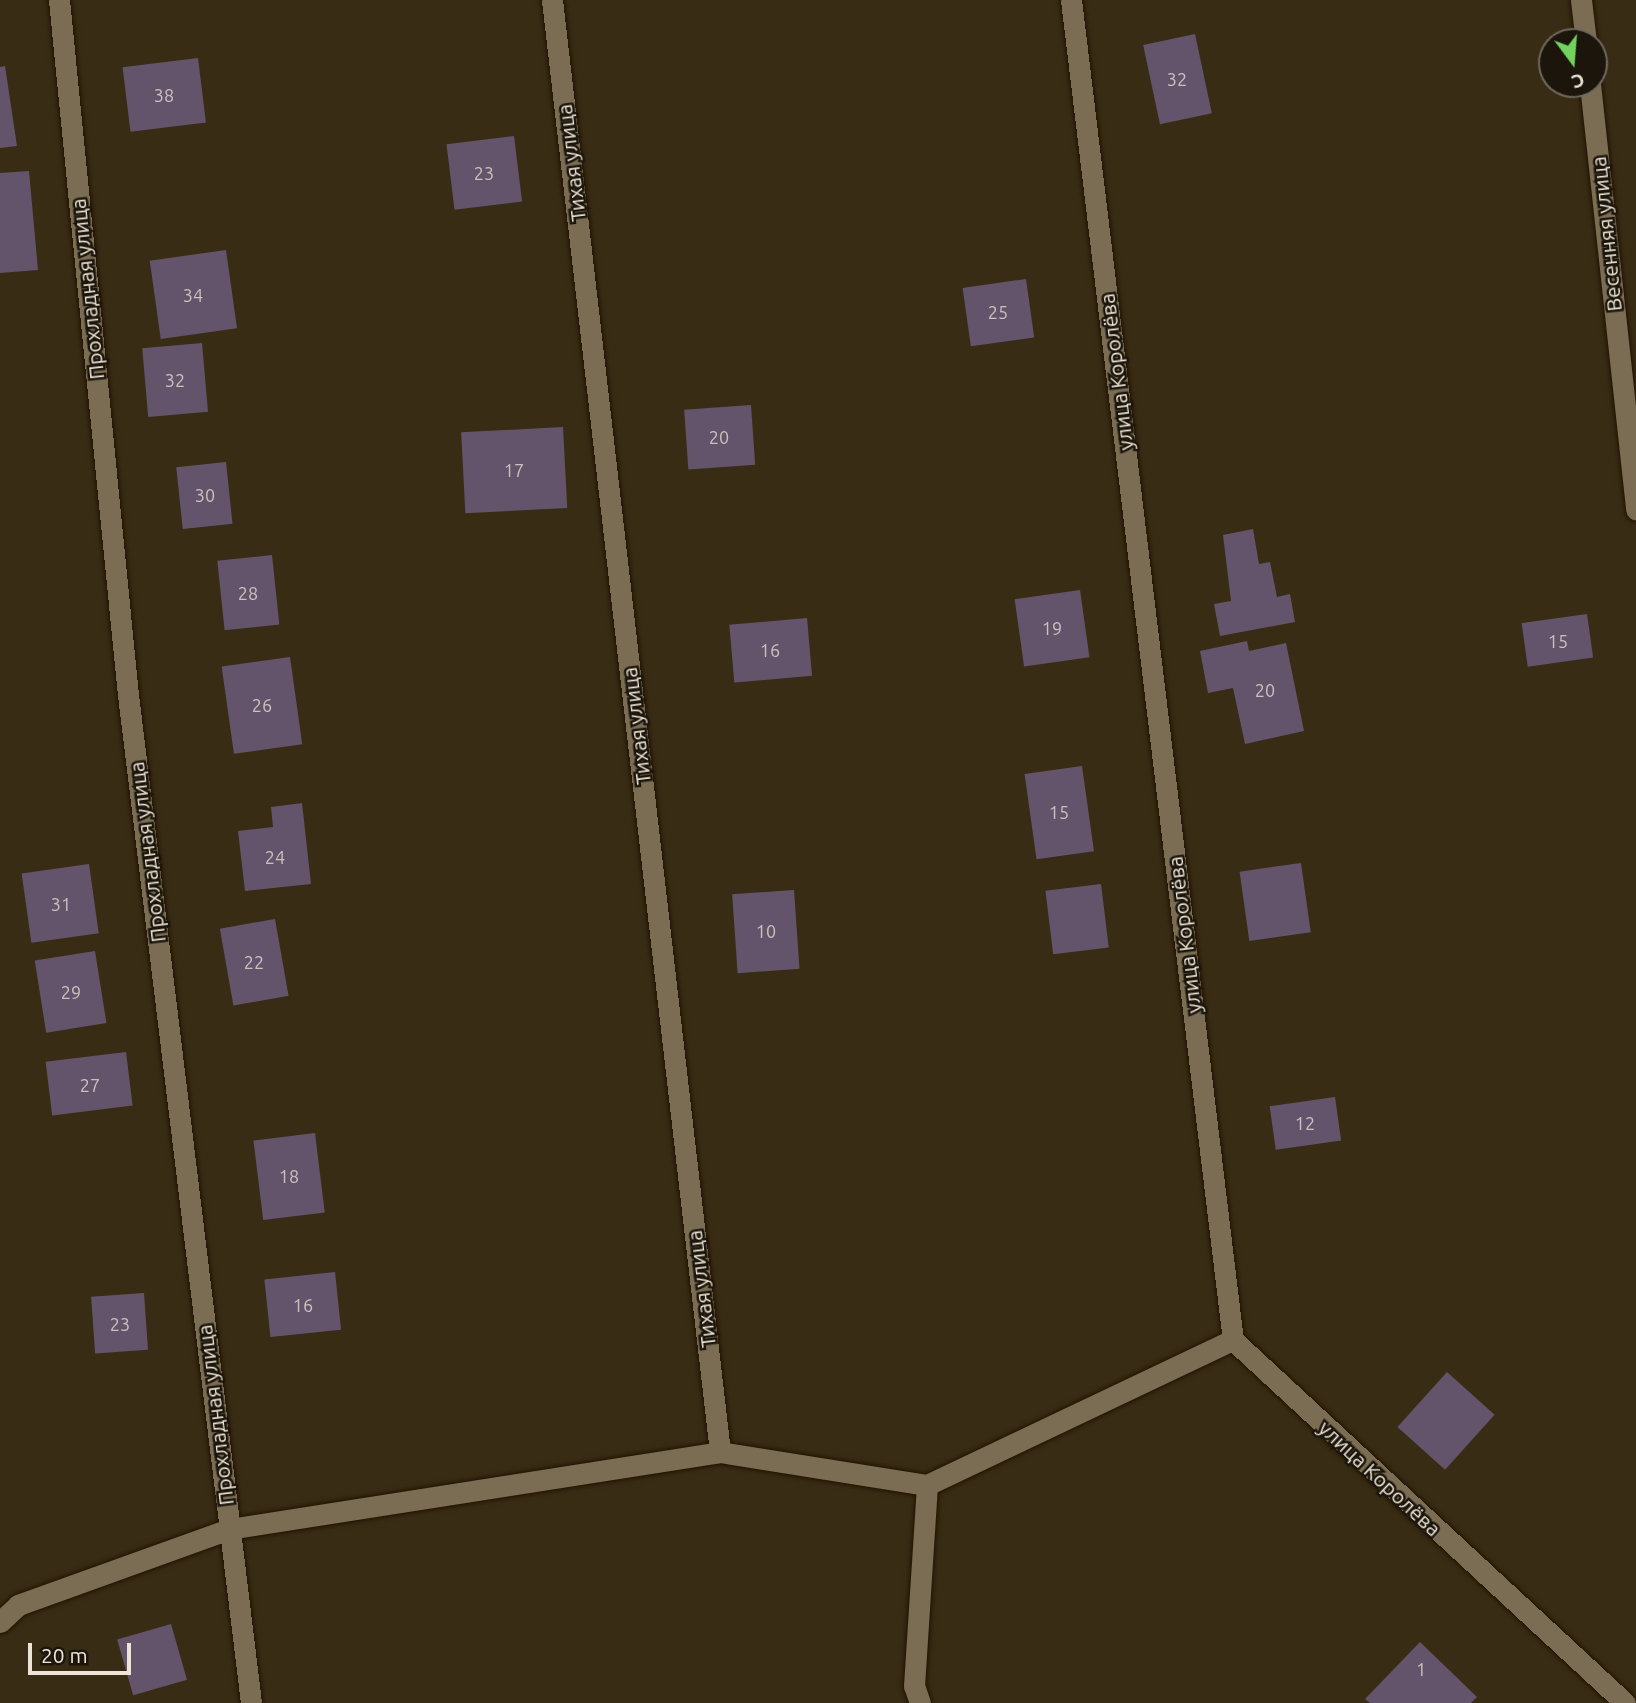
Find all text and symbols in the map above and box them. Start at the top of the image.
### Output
north arrow [1538,28,1608,98]
house number: 32 [1167,68,1187,90]
text: С [1569,69,1587,94]
house number: 38 [154,84,174,106]
street label: Тихая улица [551,103,591,223]
street label: Весенняя улица [1585,155,1627,313]
house number: 23 [474,162,494,184]
street label: Прохладная улица [65,197,109,381]
house number: 34 [183,284,203,306]
street label: улица Королёва [1094,292,1138,452]
house number: 25 [988,301,1008,323]
house number: 32 [165,369,185,391]
house number: 20 [709,426,729,448]
house number: 17 [504,459,524,481]
house number: 30 [195,484,215,506]
house number: 28 [238,582,258,604]
house number: 19 [1042,617,1062,639]
house number: 15 [1548,630,1568,652]
house number: 16 [760,639,780,661]
street label: Тихая улица [616,666,656,786]
house number: 20 [1255,679,1275,701]
house number: 26 [252,694,272,716]
street label: Прохладная улица [123,760,171,944]
house number: 15 [1049,801,1069,823]
house number: 24 [265,846,285,868]
street label: улица Королёва [1162,855,1206,1015]
house number: 31 [51,893,71,915]
house number: 10 [756,920,776,942]
house number: 22 [244,951,264,973]
house number: 29 [61,981,81,1003]
house number: 27 [80,1074,100,1096]
house number: 12 [1295,1112,1315,1134]
house number: 18 [279,1165,299,1187]
street label: Тихая улица [681,1229,721,1349]
house number: 16 [293,1294,313,1316]
house number: 23 [110,1313,130,1335]
street label: Прохладная улица [191,1323,239,1507]
street label: улица Королёва [1314,1415,1446,1541]
scale bar [32,1630,135,1674]
text: 20 m [41,1643,88,1667]
house number: 1 [1416,1658,1426,1680]

